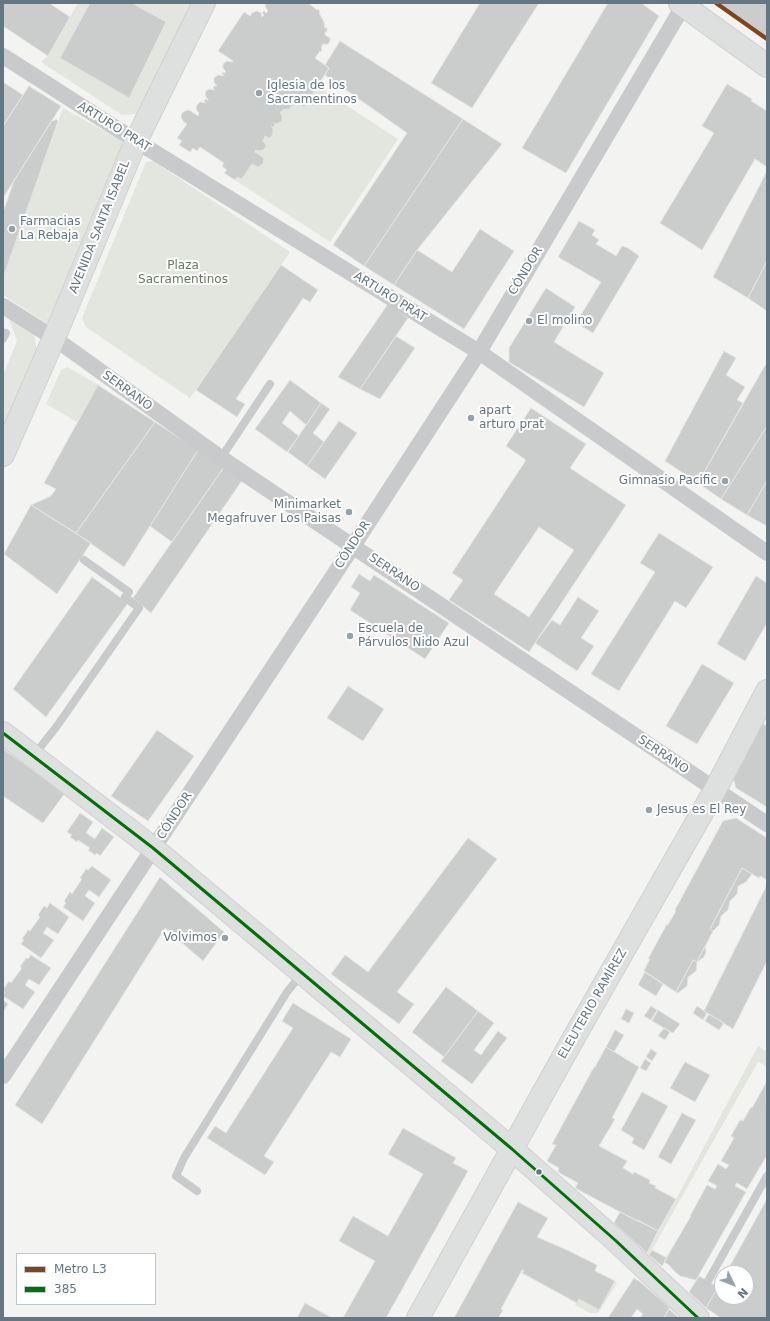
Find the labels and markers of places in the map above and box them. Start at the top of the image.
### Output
place label: Iglesia de los Sacramentinos [267,79,357,107]
marker: Iglesia de los Sacramentinos [254,88,264,98]
place label: Farmacias La Rebaja [20,215,80,243]
marker: Farmacias La Rebaja [7,224,17,234]
place label: El molino [537,314,592,328]
marker: El molino [524,316,534,326]
place label: apart arturo prat [479,404,544,432]
marker: apart arturo prat [466,413,476,423]
place label: Gimnasio Pacific [619,474,717,488]
marker: Gimnasio Pacific [720,476,730,486]
place label: Minimarket Megafruver Los Paisas [207,498,341,526]
marker: Minimarket Megafruver Los Paisas [344,507,354,517]
place label: Escuela de Párvulos Nido Azul [358,622,469,650]
marker: Escuela de Párvulos Nido Azul [345,631,355,641]
place label: Jesus es El Rey [657,803,746,817]
marker: Jesus es El Rey [644,805,654,815]
place label: Volvimos [163,931,217,945]
marker: Volvimos [220,933,230,943]
unlabelled marker [534,1167,544,1177]

